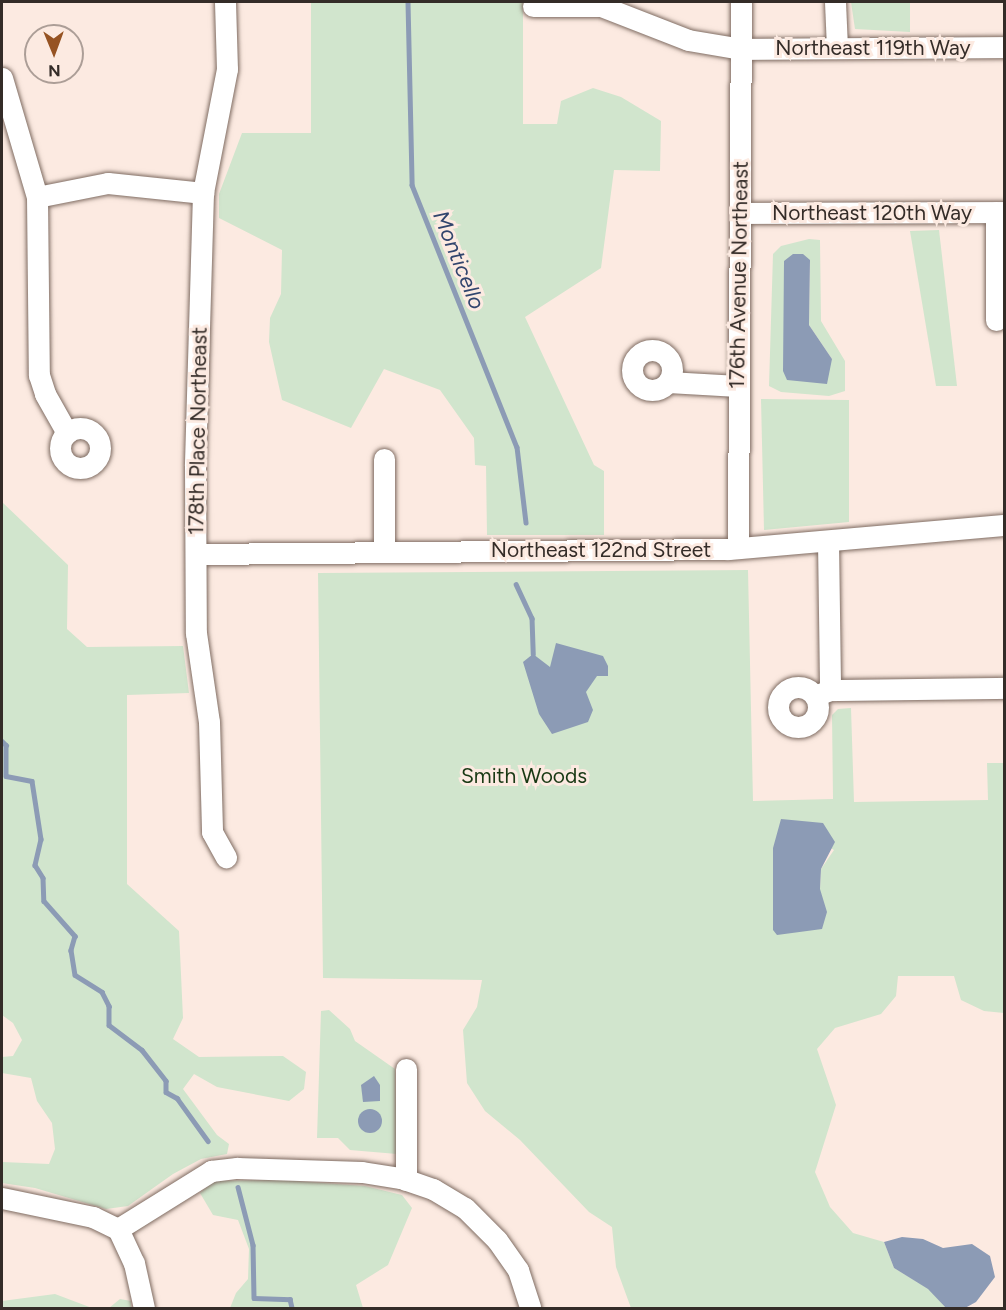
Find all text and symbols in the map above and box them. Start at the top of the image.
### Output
north arrow [24,24,84,84]
street label: Northeast 119th Way [775,35,971,61]
text: N [48,61,61,80]
street label: 176th Avenue Northeast [724,161,754,389]
street label: Northeast 120th Way [772,200,972,226]
water label: Monticello [427,207,491,313]
street label: 178th Place Northeast [184,327,212,535]
street label: Northeast 122nd Street [491,537,711,563]
park label: Smith Woods [461,763,587,789]

